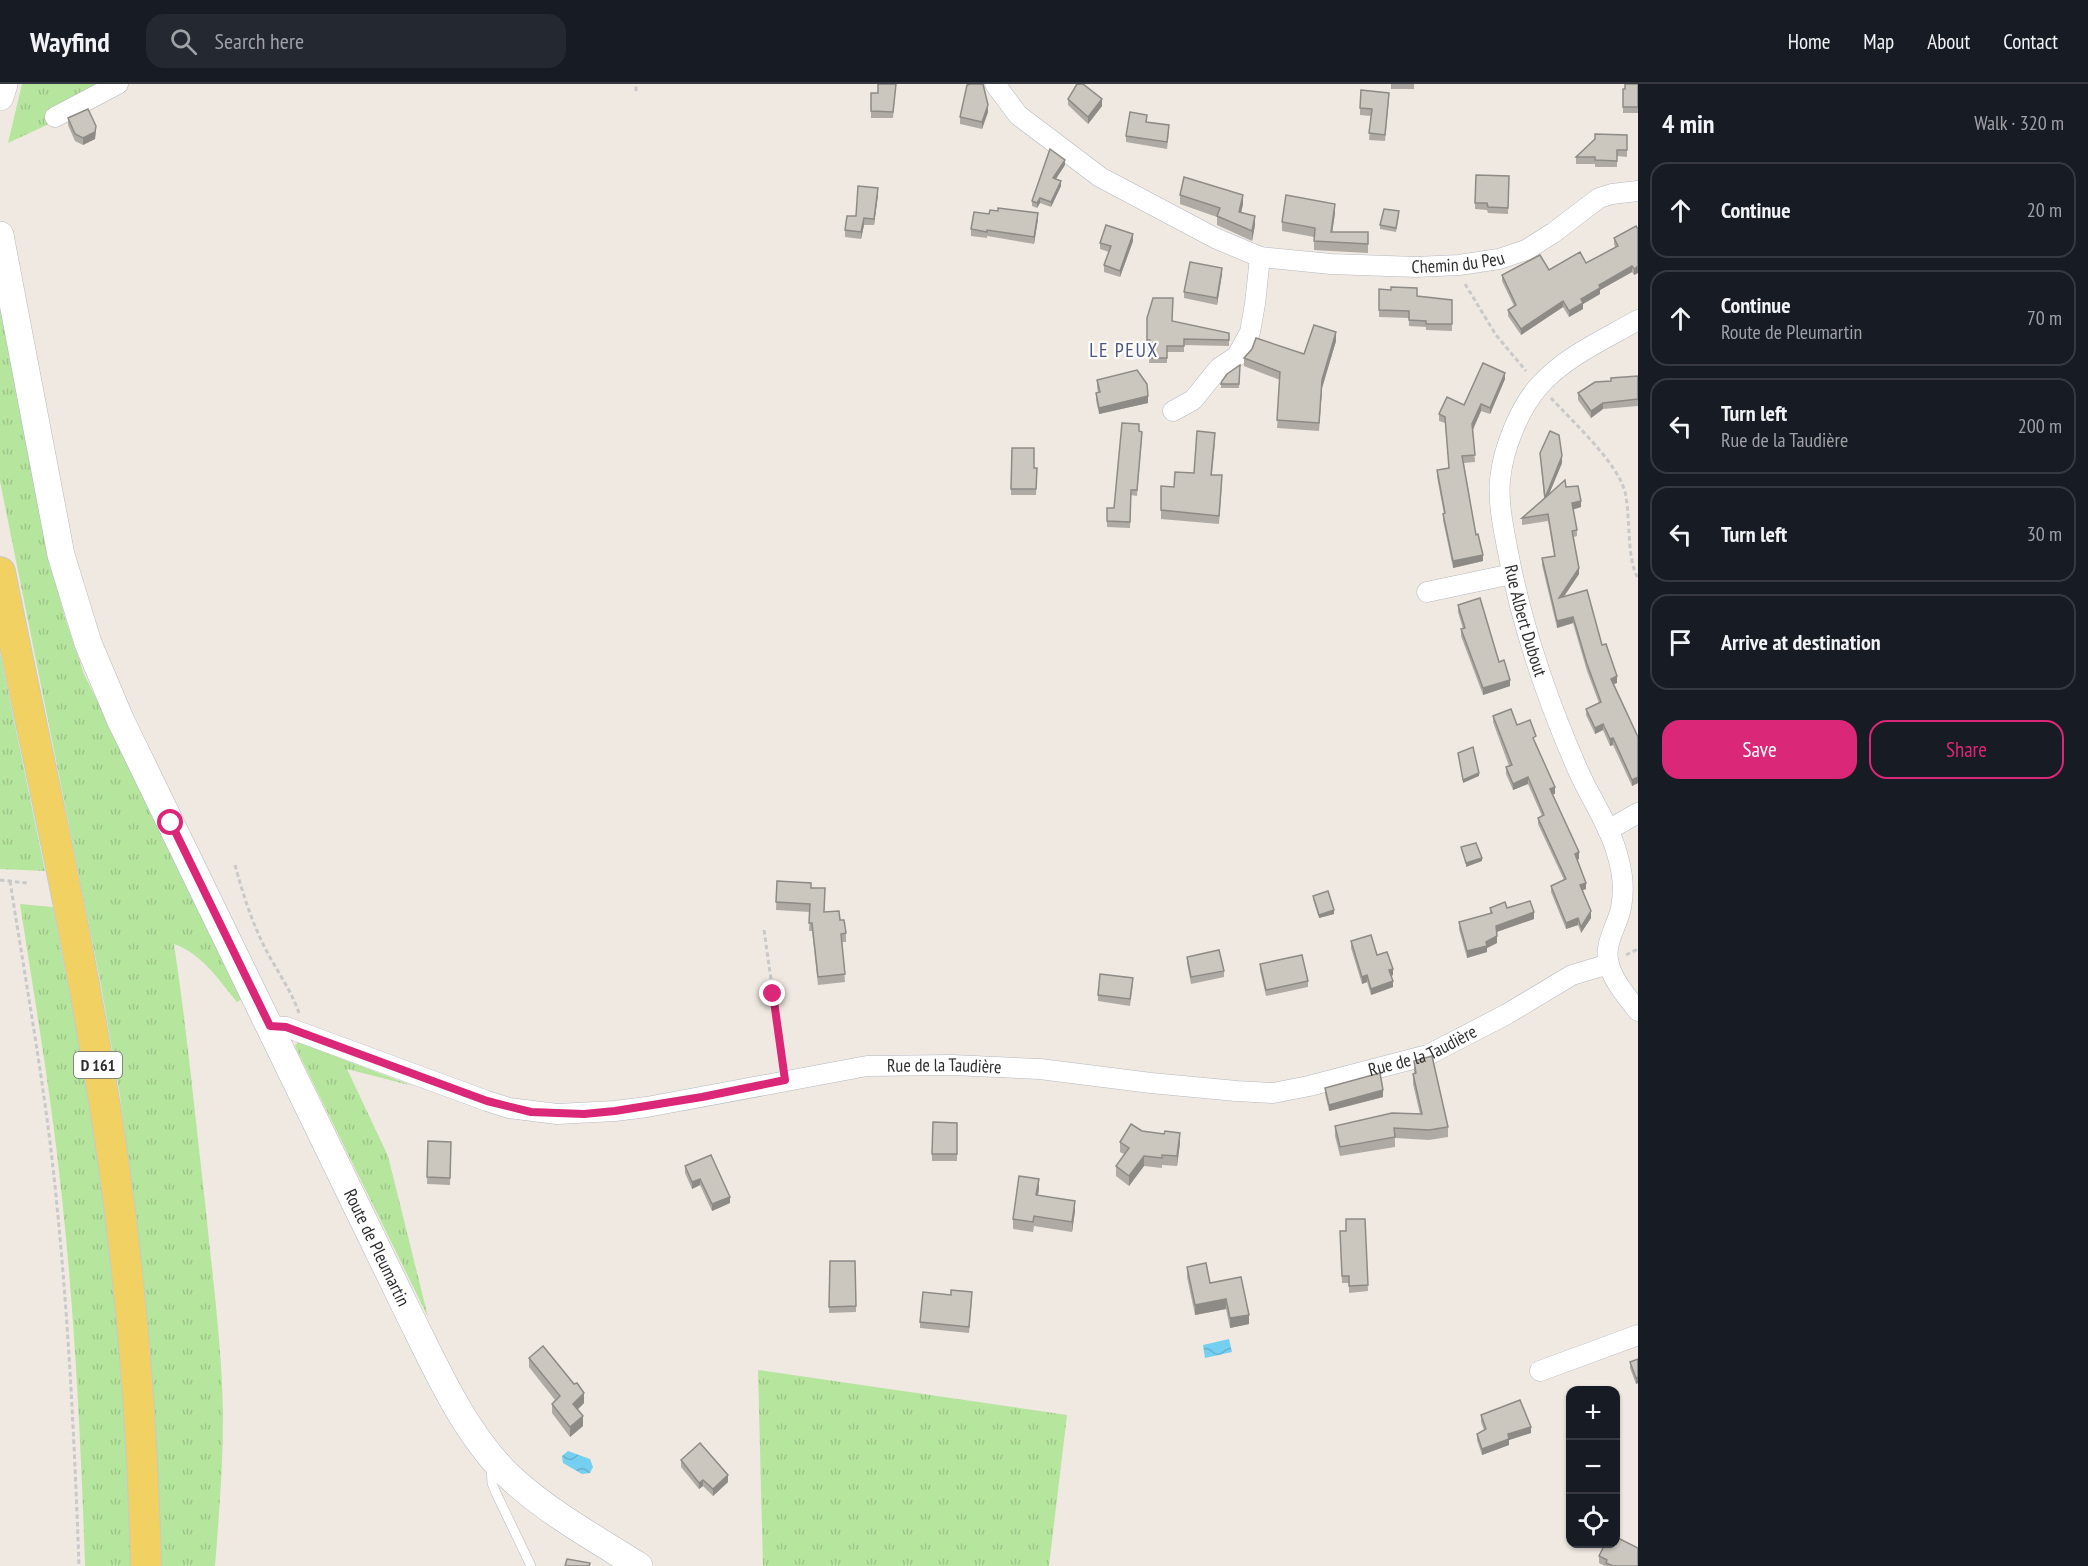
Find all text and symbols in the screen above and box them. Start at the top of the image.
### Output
search box [146,14,566,68]
text: Wayfind [30,23,110,60]
icon: search [167,25,200,58]
text: Search here [215,27,304,55]
text: Home [1788,28,1830,55]
text: Map [1863,28,1894,55]
text: About [1927,28,1970,55]
text: Contact [2003,28,2058,55]
text: 4 min [1662,107,1715,140]
text: Walk · 320 m [1974,110,2064,136]
icon: ahead [1664,194,1697,227]
text: Continue [1721,196,1791,224]
text: 20 m [2027,197,2062,223]
street label: Chemin du Peu [1411,246,1508,278]
text: Continue [1721,291,1791,319]
icon: ahead [1664,302,1697,335]
text: 70 m [2027,305,2062,331]
text: Route de Pleumartin [1721,319,1862,345]
district label: LE PEUX [1089,337,1159,363]
text: Turn left [1721,399,1787,427]
icon: left [1664,410,1697,443]
text: 200 m [2018,413,2062,439]
text: Rue de la Taudière [1721,427,1848,453]
icon: left [1664,518,1697,551]
text: Turn left [1721,520,1787,548]
text: 30 m [2027,521,2062,547]
street label: Rue Albert Dubout [1500,562,1552,679]
icon: arrive [1664,626,1697,659]
text: Arrive at destination [1721,628,1881,656]
button: Save [1662,720,1857,779]
button: Share [1869,720,2064,779]
route start [157,809,183,835]
route end [759,980,785,1006]
street label: Rue de la Taudière [1366,1020,1481,1081]
road number: D 161 [74,1052,122,1078]
street label: Rue de la Taudière [887,1053,1002,1078]
street label: Route de Pleumartin [339,1185,415,1310]
map controls [1566,1386,1620,1548]
button: + [1566,1386,1620,1440]
button: − [1566,1440,1620,1494]
button: locate [1566,1494,1620,1548]

